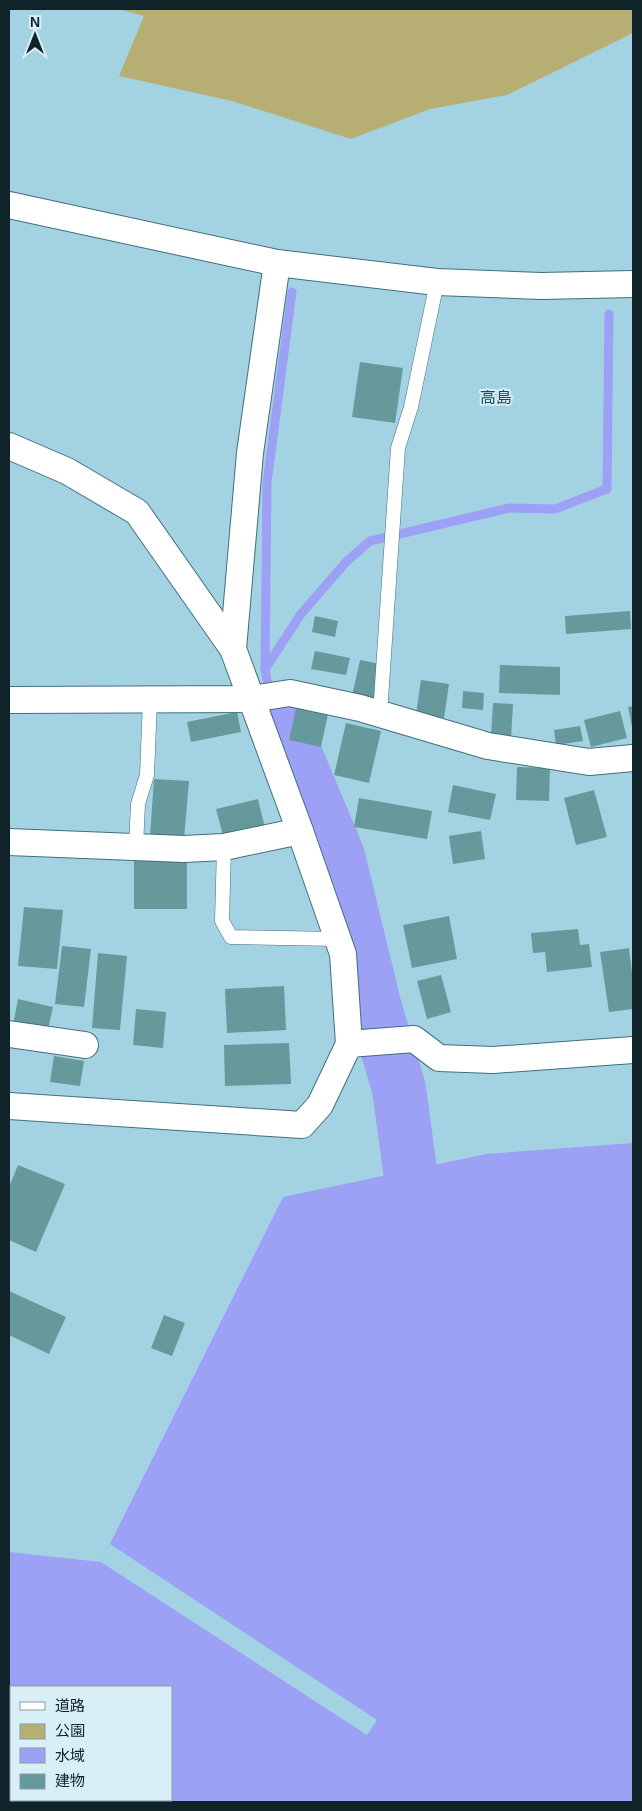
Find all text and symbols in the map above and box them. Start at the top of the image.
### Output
north arrow [10,10,60,60]
text: N [30,14,40,30]
district label: 高島 [480,389,512,406]
legend [10,1686,172,1801]
text: 道路 [55,1697,85,1714]
text: 公園 [55,1722,85,1739]
text: 水域 [55,1747,85,1764]
text: 建物 [55,1772,85,1789]

